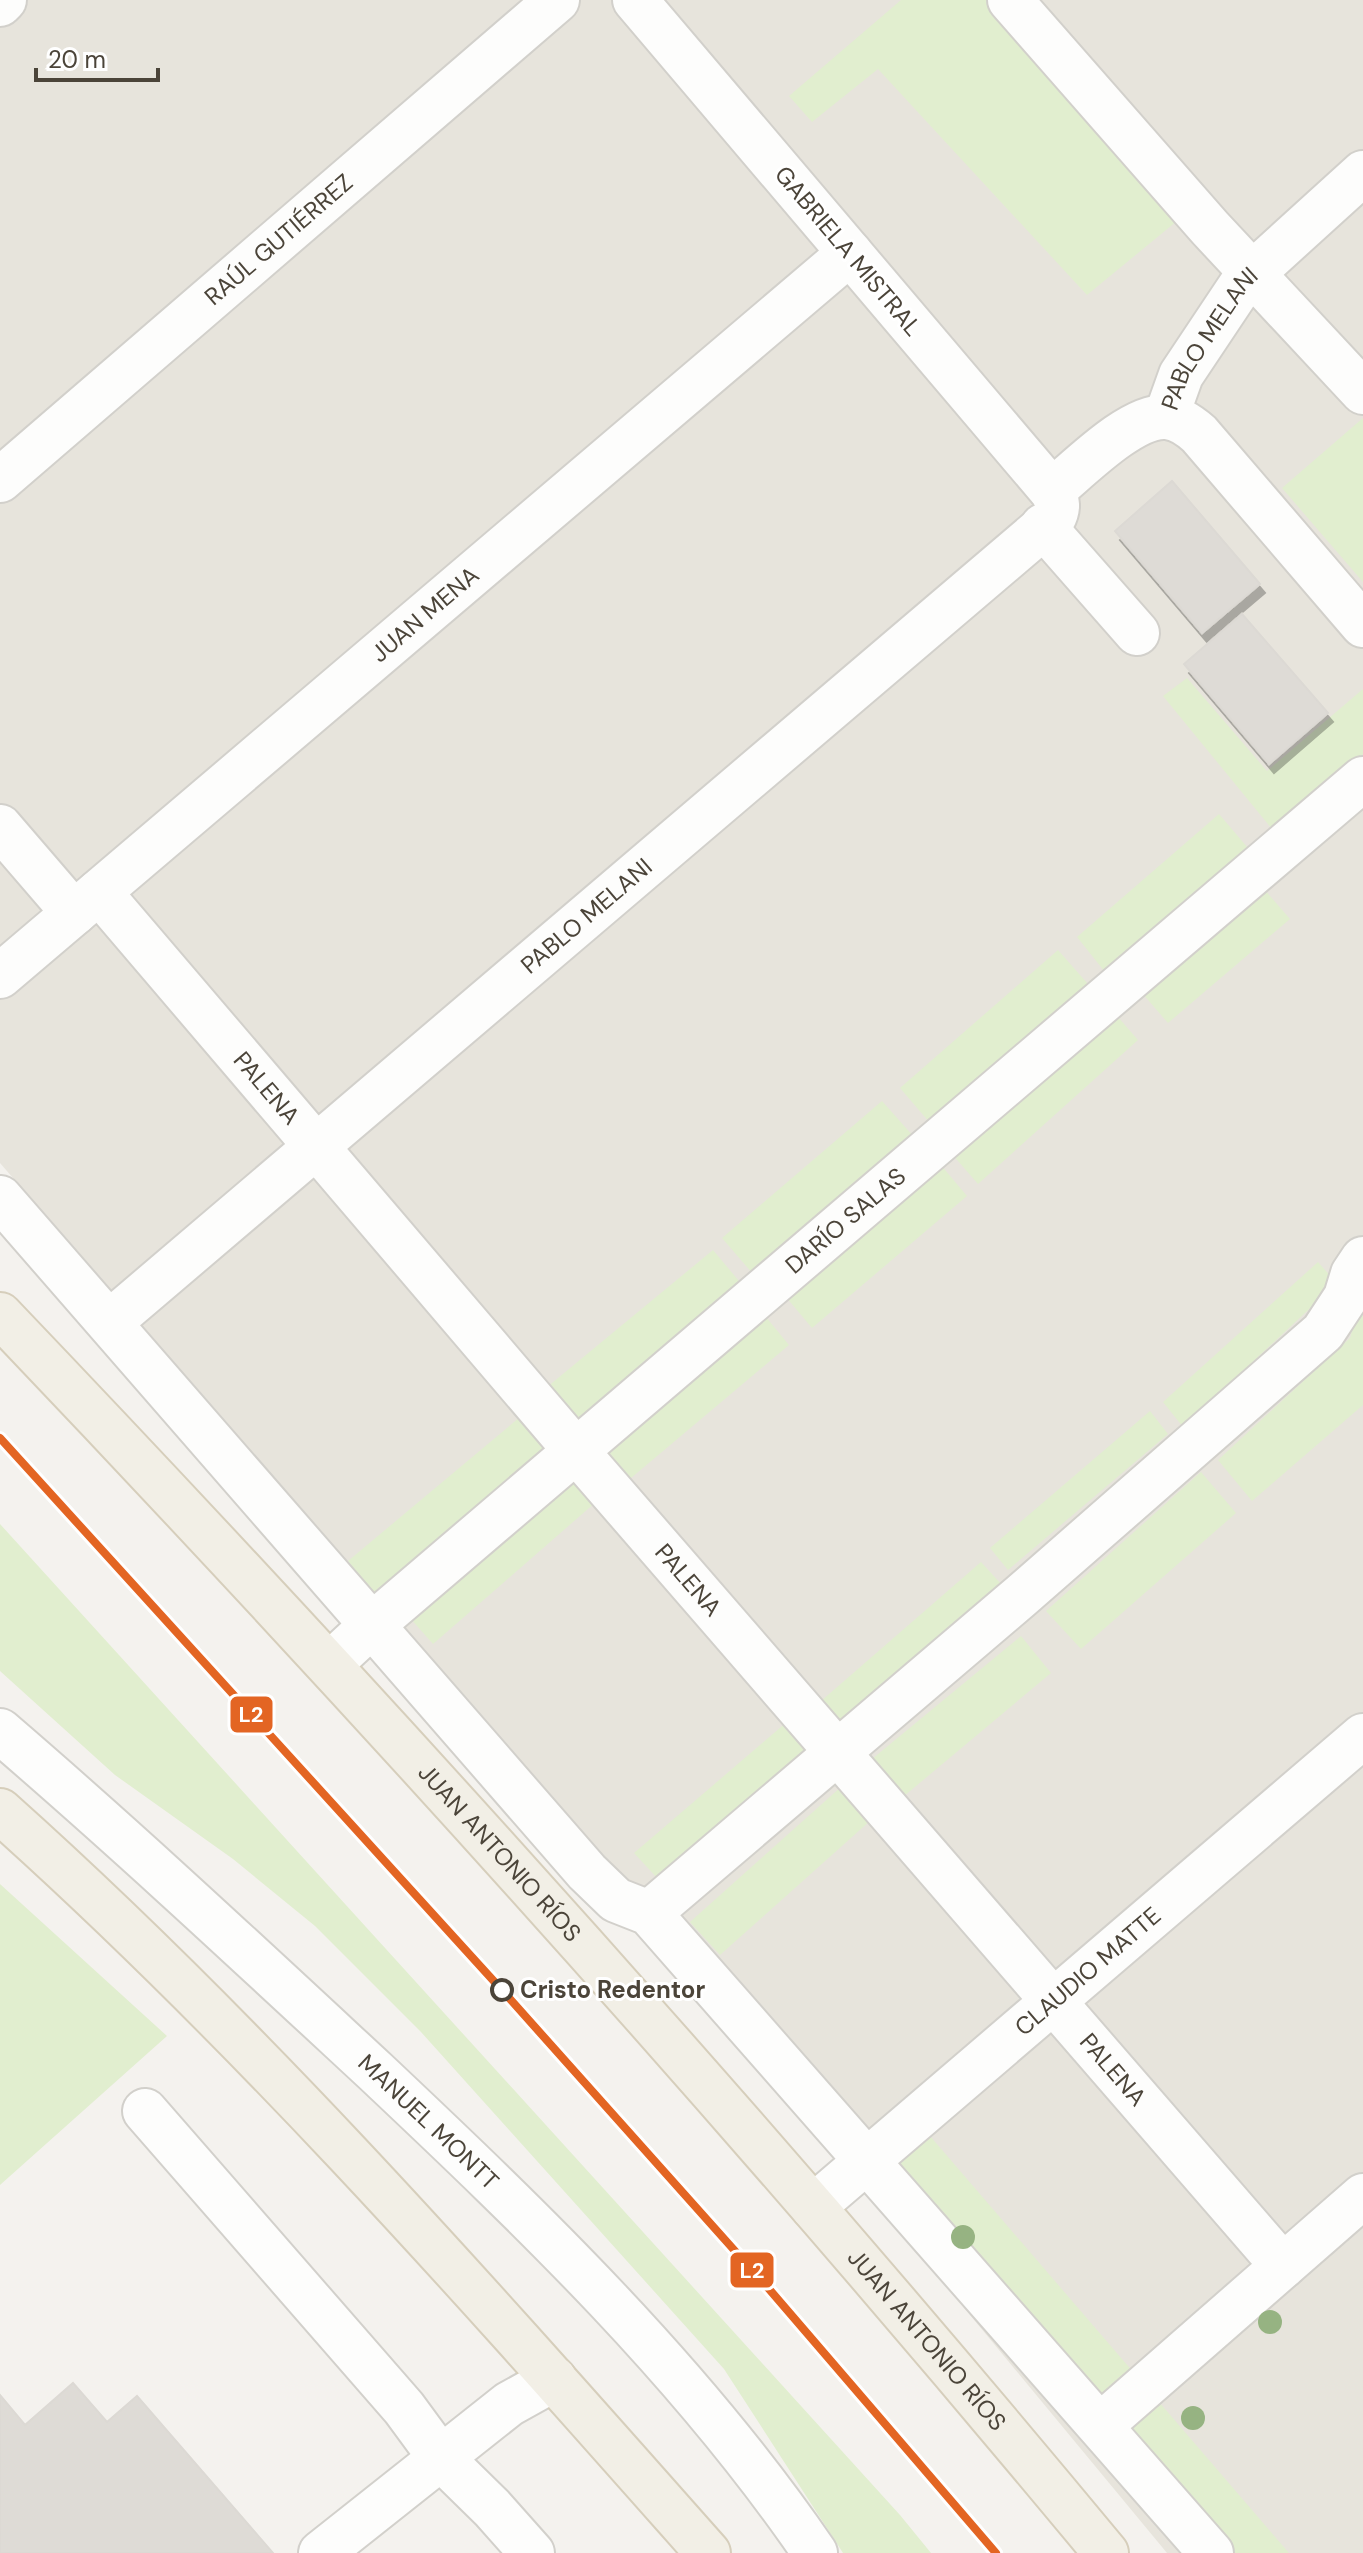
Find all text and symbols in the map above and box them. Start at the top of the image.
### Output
scale bar [36,32,158,82]
text: 20 m [48,44,106,75]
street label: GABRIELA MISTRAL [768,159,929,342]
street label: RAÚL GUTIÉRREZ [198,167,359,312]
street label: PABLO MELANI [1154,260,1264,414]
street label: JUAN MENA [364,559,485,669]
street label: PABLO MELANI [514,851,658,980]
street label: PALENA [227,1045,307,1131]
street label: DARÍO SALAS [779,1160,912,1280]
street label: PALENA [649,1537,729,1623]
line badge: L2 [229,1695,274,1734]
text: L2 [239,1700,263,1729]
street label: JUAN ANTONIO RÍOS [411,1757,588,1948]
street label: CLAUDIO MATTE [1008,1900,1167,2042]
place label: Cristo Redentor [520,1974,705,2005]
marker: Cristo Redentor [491,1979,513,2001]
street label: PALENA [1073,2027,1153,2112]
street label: MANUEL MONTT [352,2047,506,2196]
street label: JUAN ANTONIO RÍOS [841,2242,1013,2437]
line badge: L2 [729,2251,775,2289]
text: L2 [740,2256,764,2285]

